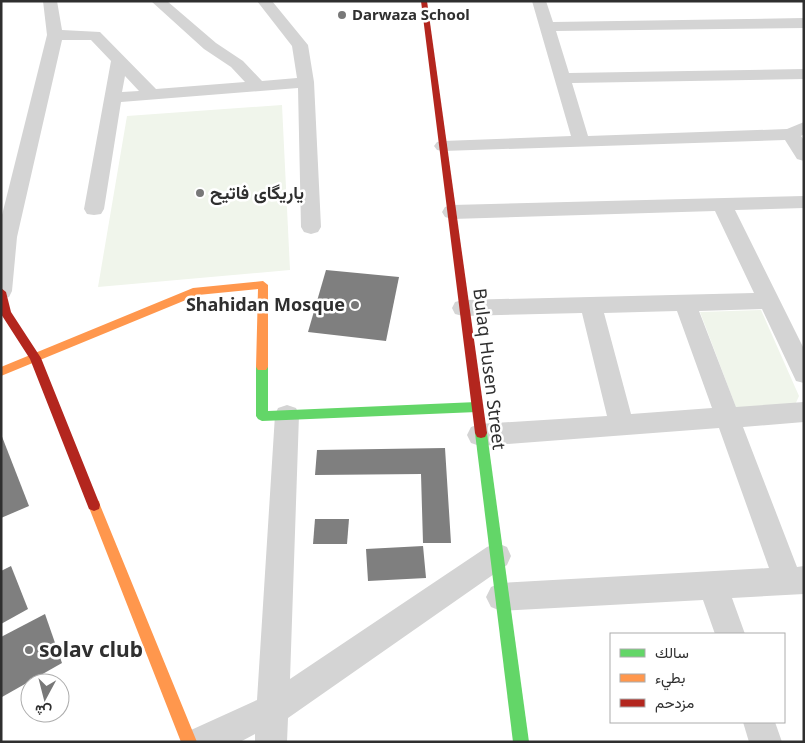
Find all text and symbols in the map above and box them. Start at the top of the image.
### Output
place label: Darwaza School [352,4,470,24]
marker: Darwaza School [336,9,348,21]
place label: یاریگای فاتیح [210,180,304,205]
marker: یاریگای فاتیح [194,187,206,199]
street label: Bulaq Husen Street [468,287,512,452]
place label: Shahidan Mosque [186,292,345,316]
marker: Shahidan Mosque [349,299,361,311]
legend [610,633,785,723]
place label: solav club [39,635,143,663]
text: سالك [655,642,689,662]
marker: solav club [23,644,35,656]
text: بطيء [655,667,685,691]
north arrow [20,673,70,723]
text: مزدحم [655,692,694,713]
text: ش [34,701,53,722]

